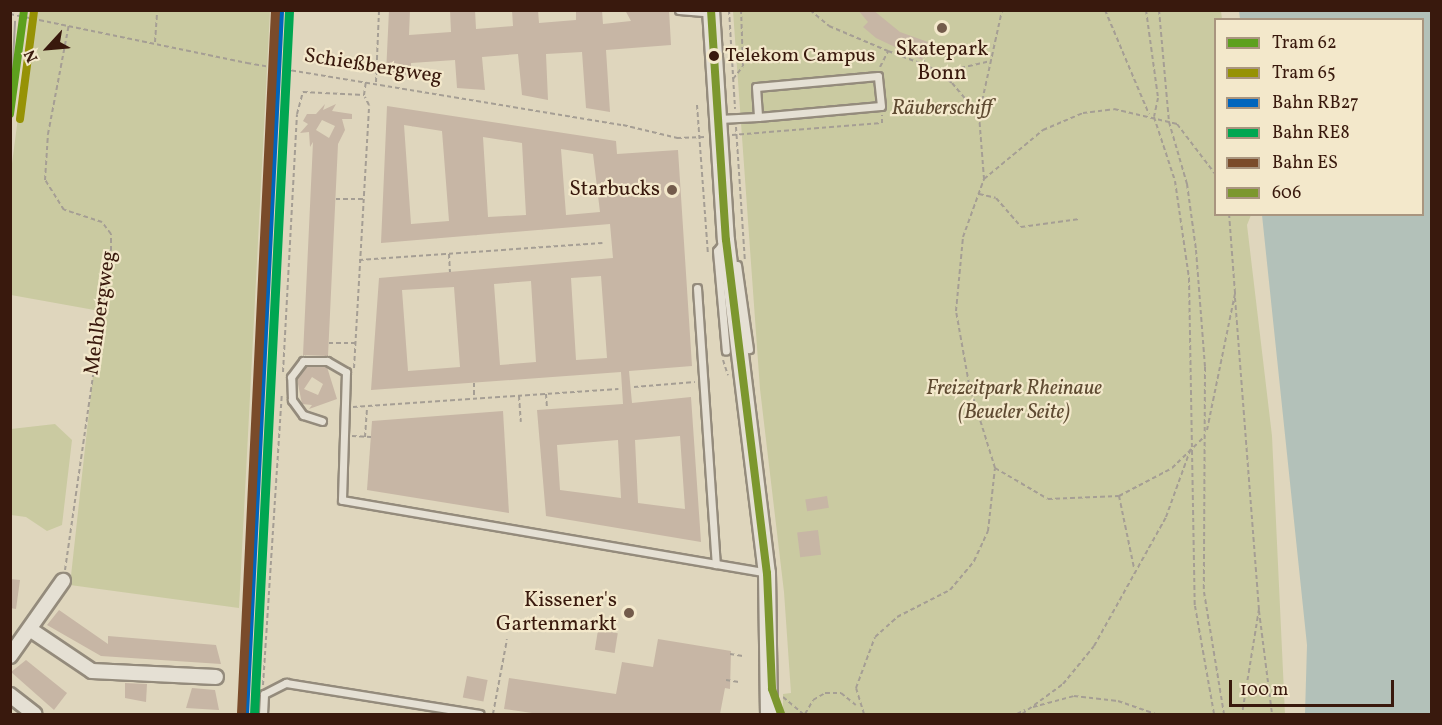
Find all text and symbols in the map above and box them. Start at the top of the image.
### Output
north arrow [18,18,78,78]
legend [1214,18,1424,216]
marker: Skatepark Bonn [935,21,949,35]
text: Tram 62 [1272,31,1337,56]
place label: Skatepark Bonn [895,37,989,87]
street label: Schießbergweg [302,44,444,90]
place label: Telekom Campus [725,44,875,68]
text: N [19,46,44,66]
marker: Telekom Campus [708,50,720,62]
text: Tram 65 [1272,61,1336,86]
text: Bahn RB27 [1272,91,1359,116]
park label: Räuberschiff [892,96,992,122]
text: Bahn RE8 [1272,121,1350,146]
text: Bahn ES [1272,151,1338,176]
place label: Starbucks [569,177,660,203]
text: 606 [1272,181,1301,206]
marker: Starbucks [665,183,679,197]
street label: Mehlbergweg [80,249,122,377]
park label: Freizeitpark Rheinaue (Beueler Seite) [926,376,1102,426]
place label: Kissener's Gartenmarkt [496,588,617,638]
marker: Kissener's Gartenmarkt [622,606,636,620]
scale bar [1232,668,1397,706]
text: 100 m [1240,678,1289,703]

